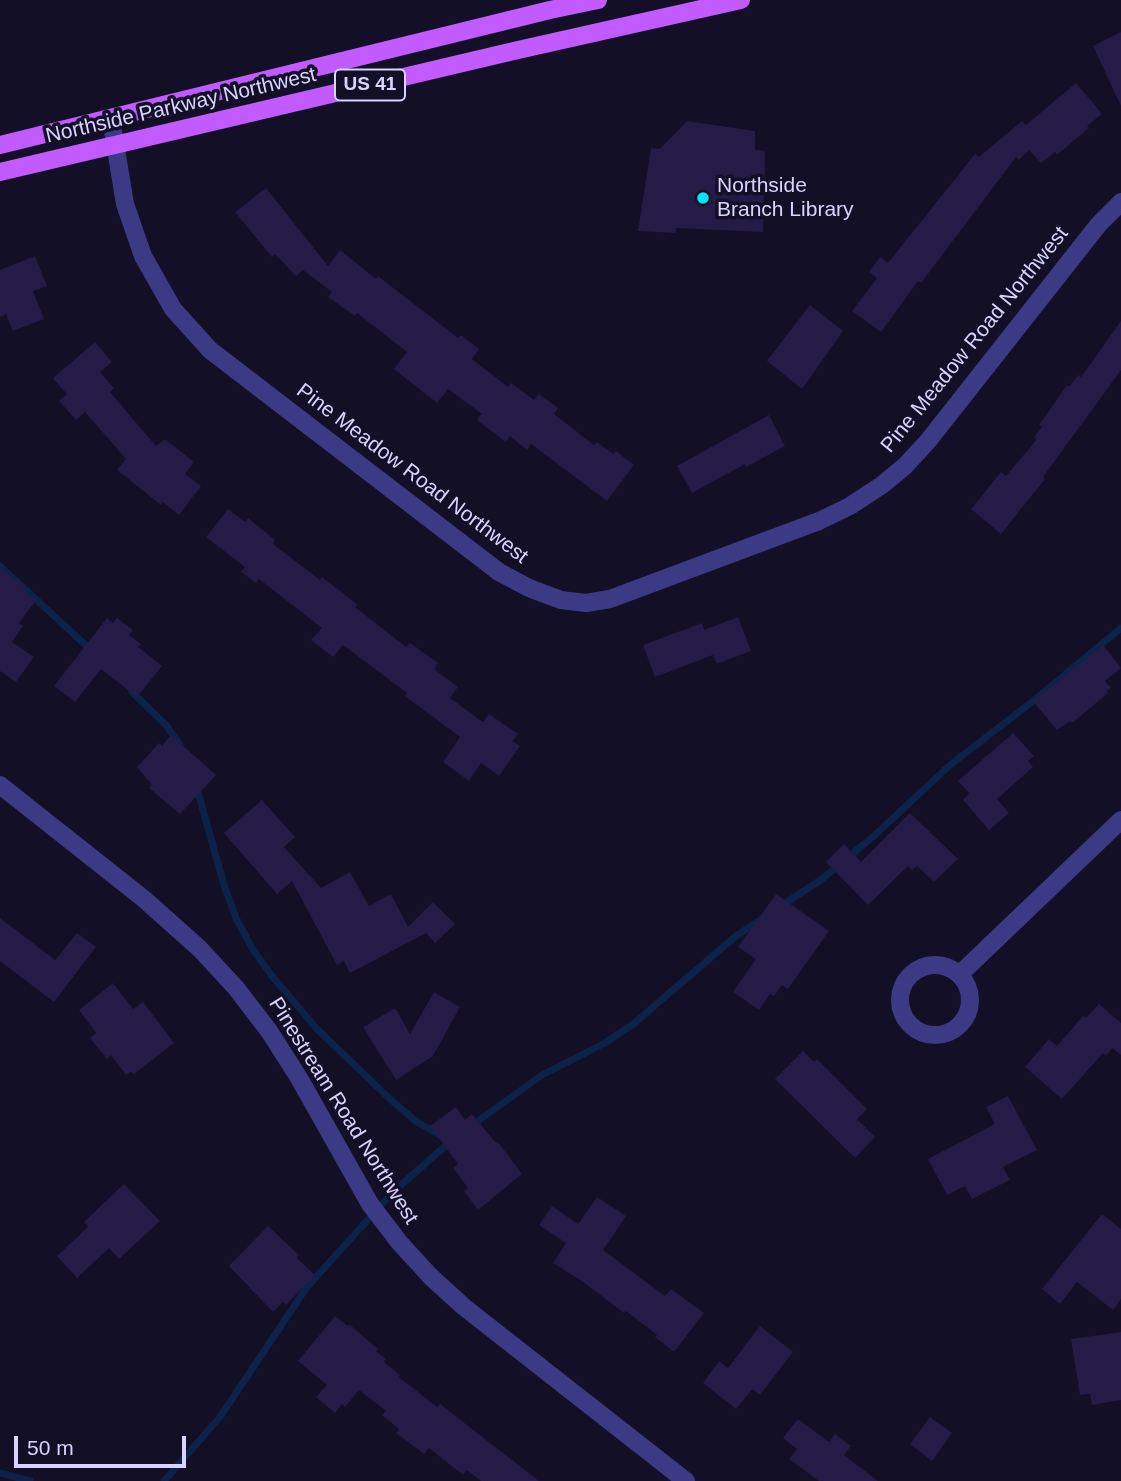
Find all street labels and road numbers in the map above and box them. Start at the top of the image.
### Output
street label: Northside Parkway Northwest [43,63,319,149]
road number: US 41 [335,69,405,100]
street label: Pine Meadow Road Northwest [876,222,1074,458]
street label: Pine Meadow Road Northwest [291,379,533,569]
street label: Pinestream Road Northwest [263,993,423,1229]

